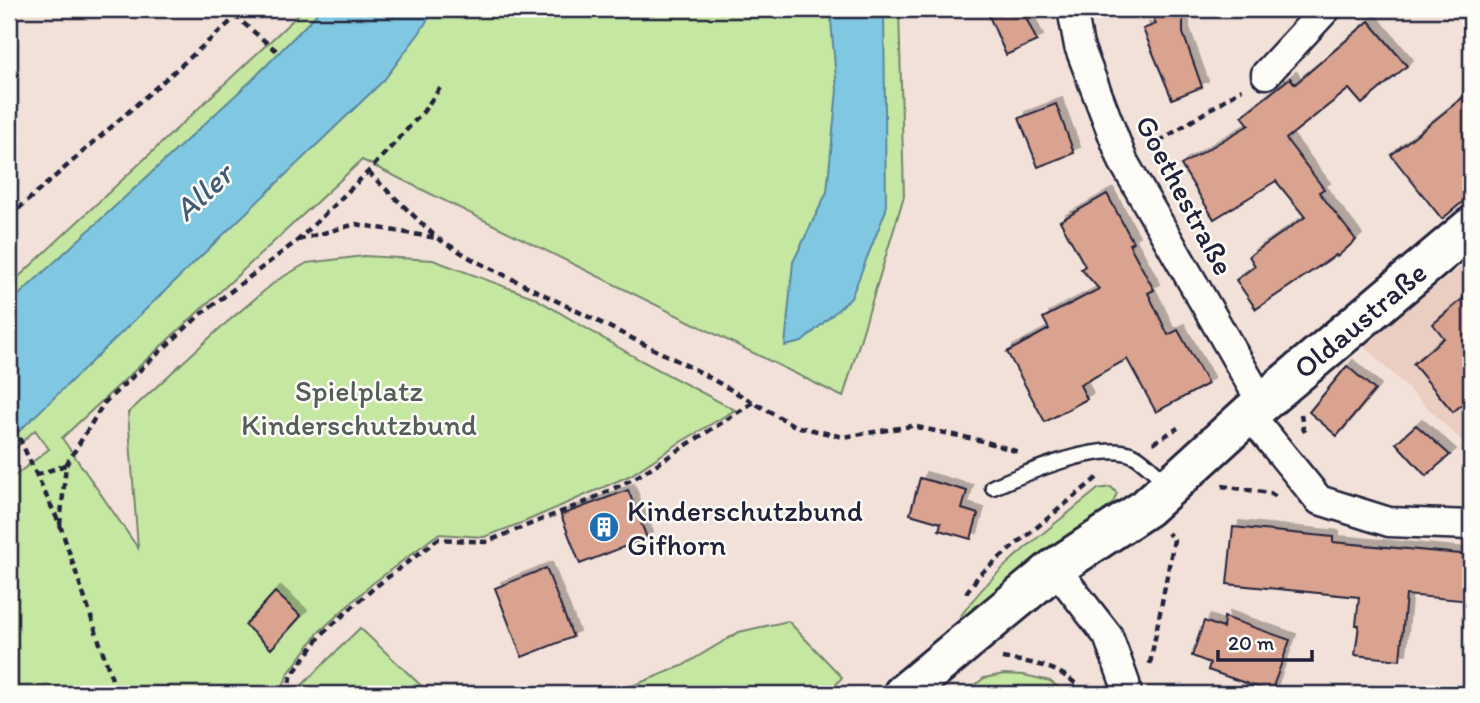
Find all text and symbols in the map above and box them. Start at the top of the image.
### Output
street label: Goethestraße [1127,109,1243,281]
water label: Aller [166,153,243,229]
street label: Oldaustraße [1286,254,1434,386]
park label: Spielplatz Kinderschutzbund [241,372,477,443]
place label: Kinderschutzbund Gifhorn [627,492,863,563]
building icon: Kinderschutzbund Gifhorn [587,510,621,544]
scale bar [1218,619,1312,663]
text: 20 m [1228,630,1275,655]

